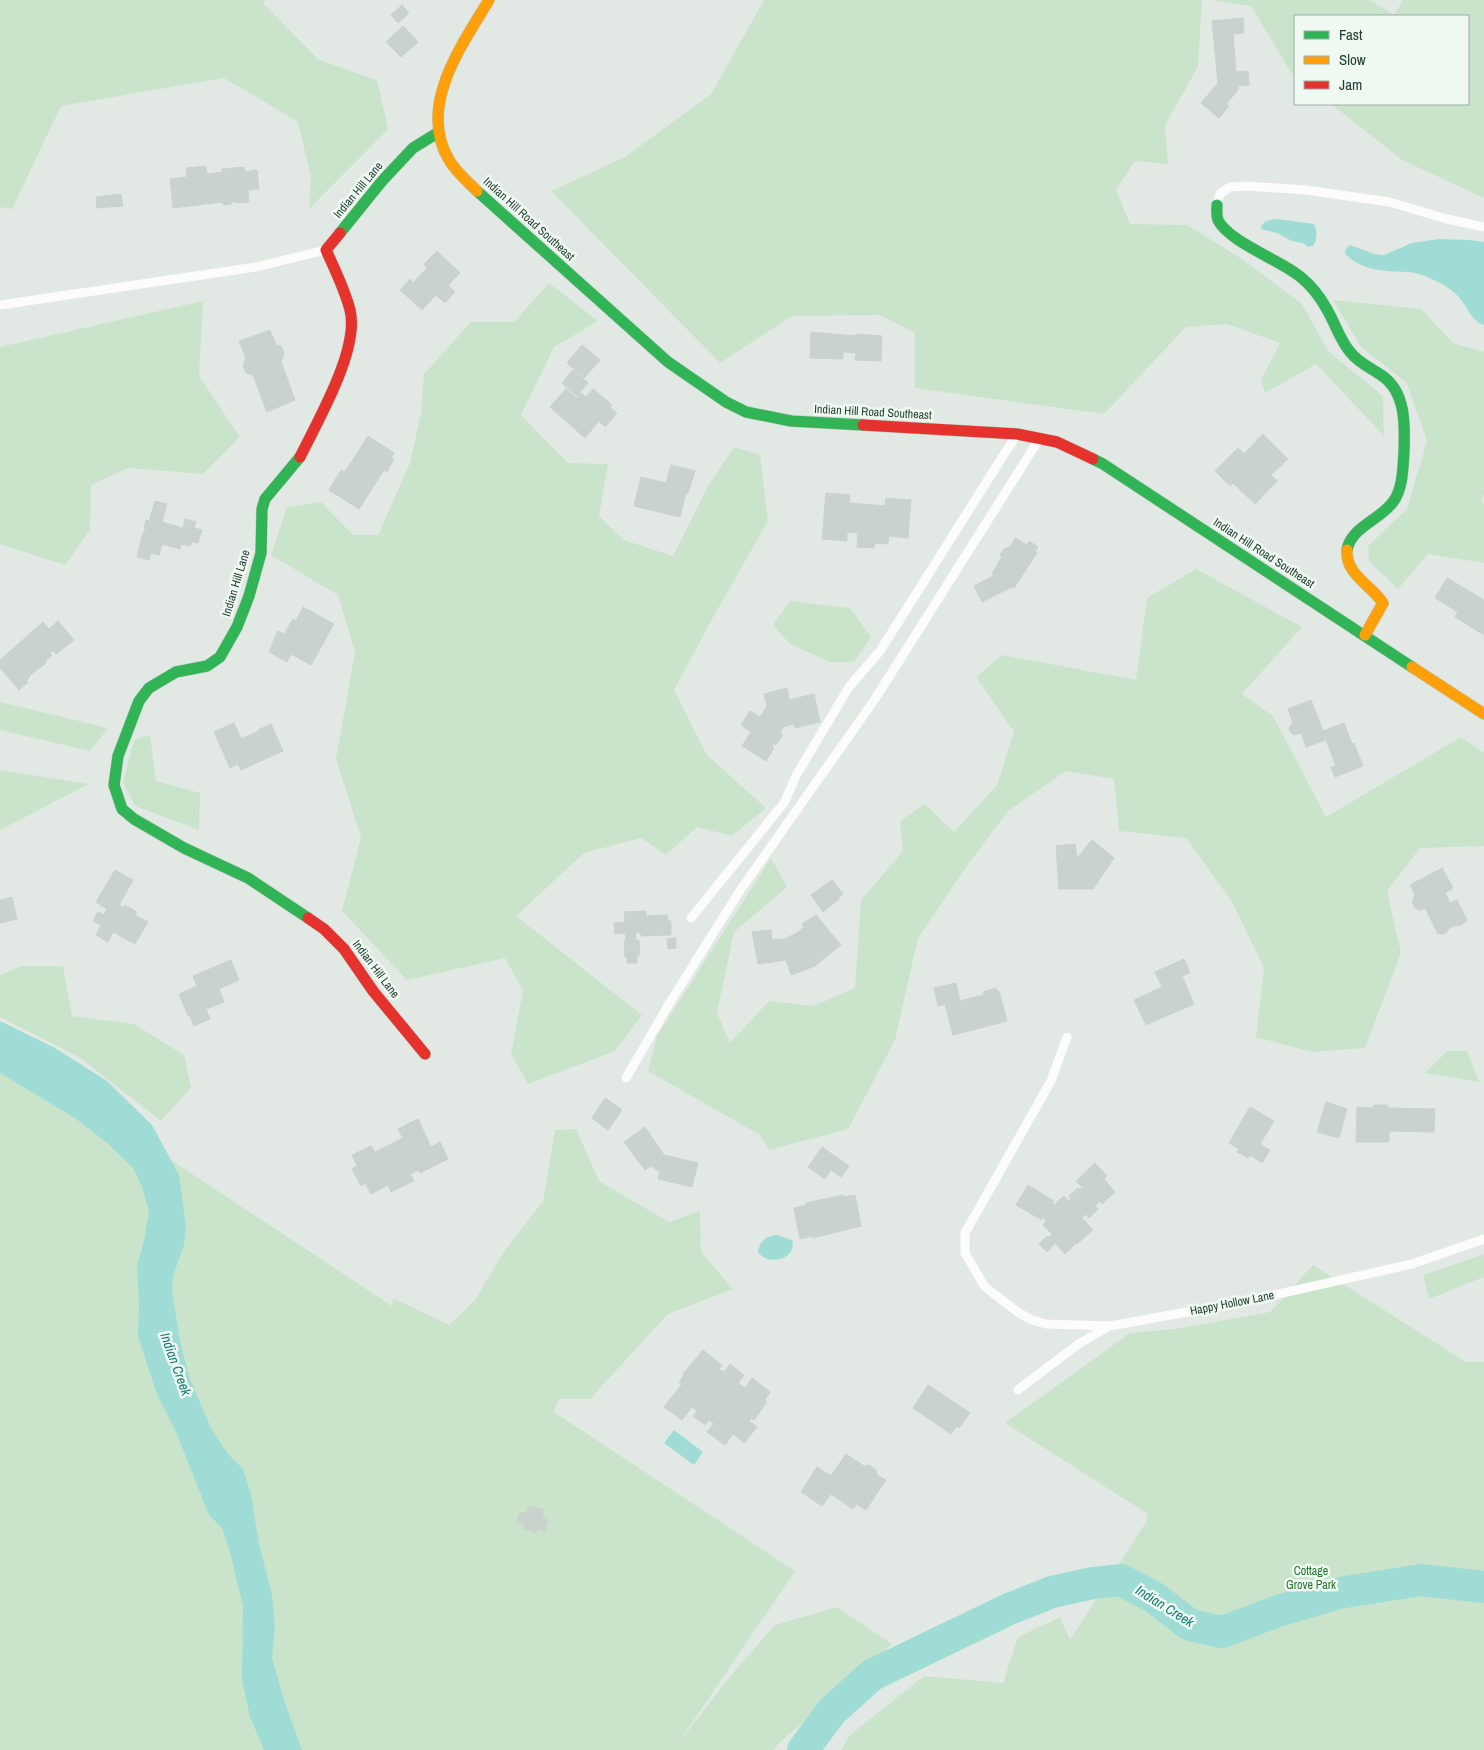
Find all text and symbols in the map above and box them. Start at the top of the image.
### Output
legend [1294,15,1469,105]
text: Fast [1339,24,1363,45]
text: Slow [1339,49,1366,70]
text: Jam [1339,74,1362,95]
street label: Indian Hill Lane [330,158,386,222]
street label: Indian Hill Road Southeast [480,174,578,264]
street label: Indian Hill Road Southeast [814,401,932,423]
street label: Indian Hill Road Southeast [1210,514,1318,592]
street label: Indian Hill Lane [218,548,254,618]
street label: Indian Hill Lane [349,937,403,1001]
street label: Happy Hollow Lane [1189,1287,1275,1319]
water label: Indian Creek [156,1330,196,1399]
park label: Cottage Grove Park [1286,1563,1336,1593]
water label: Indian Creek [1132,1581,1199,1632]

